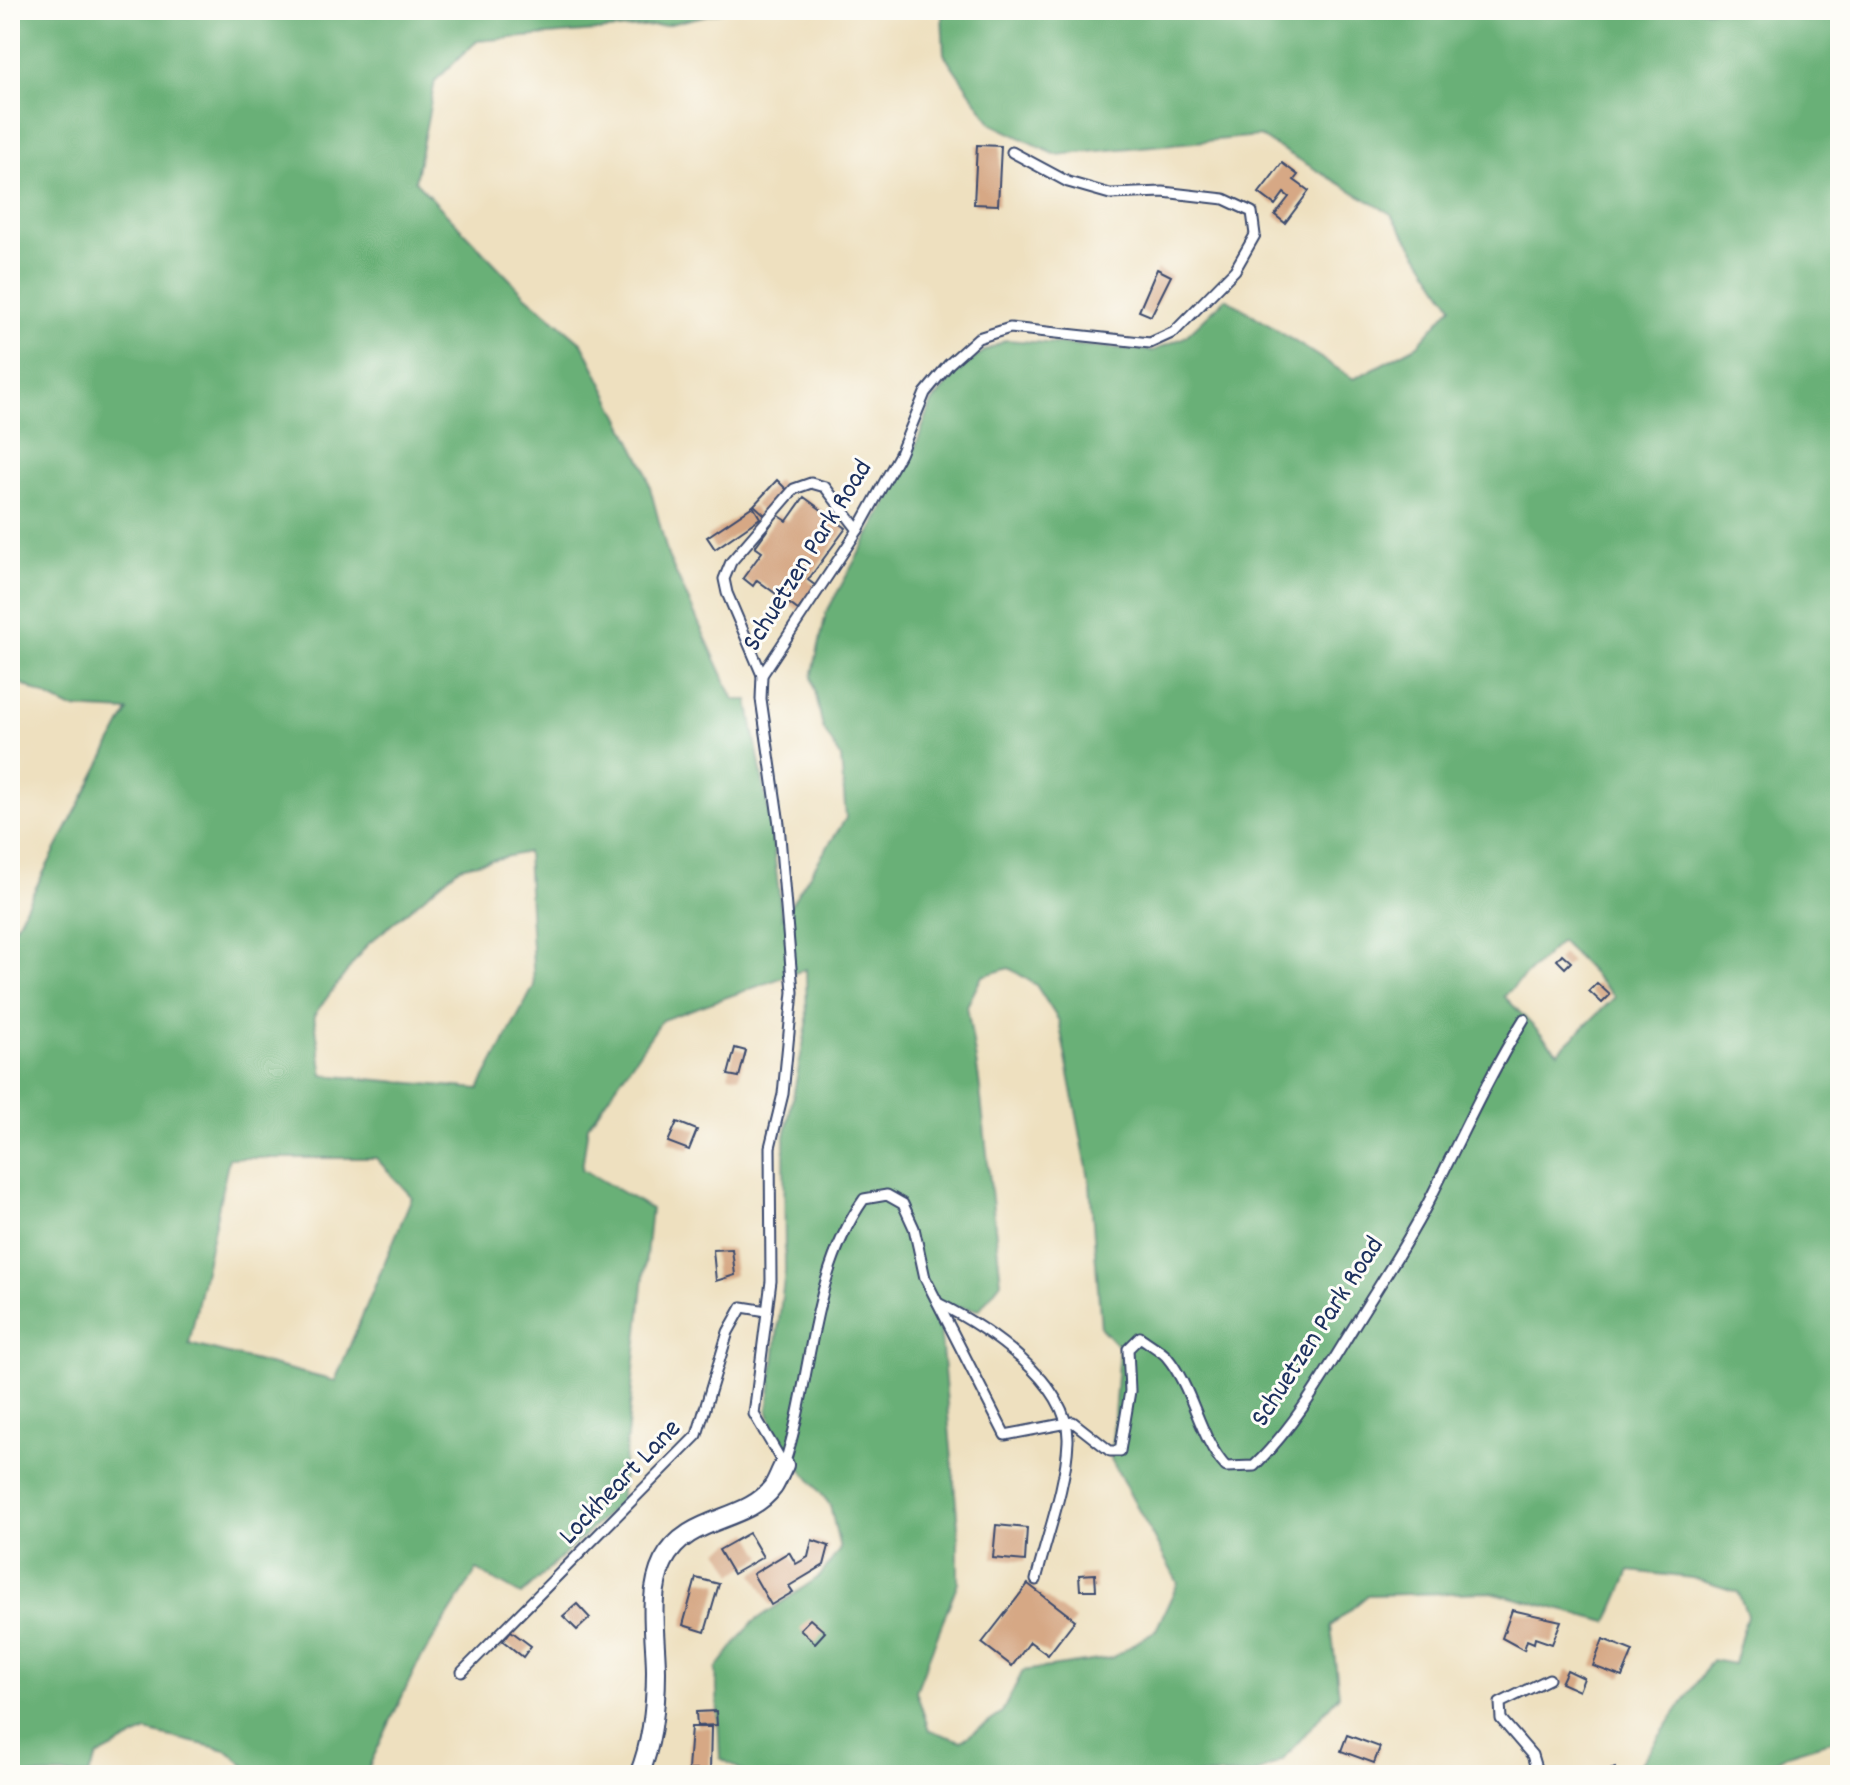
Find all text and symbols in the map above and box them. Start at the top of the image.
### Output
street label: Schuetzen Park Road [734,453,884,661]
street label: Schuetzen Park Road [1243,1230,1396,1436]
street label: Lockheart Lane [551,1411,692,1556]

